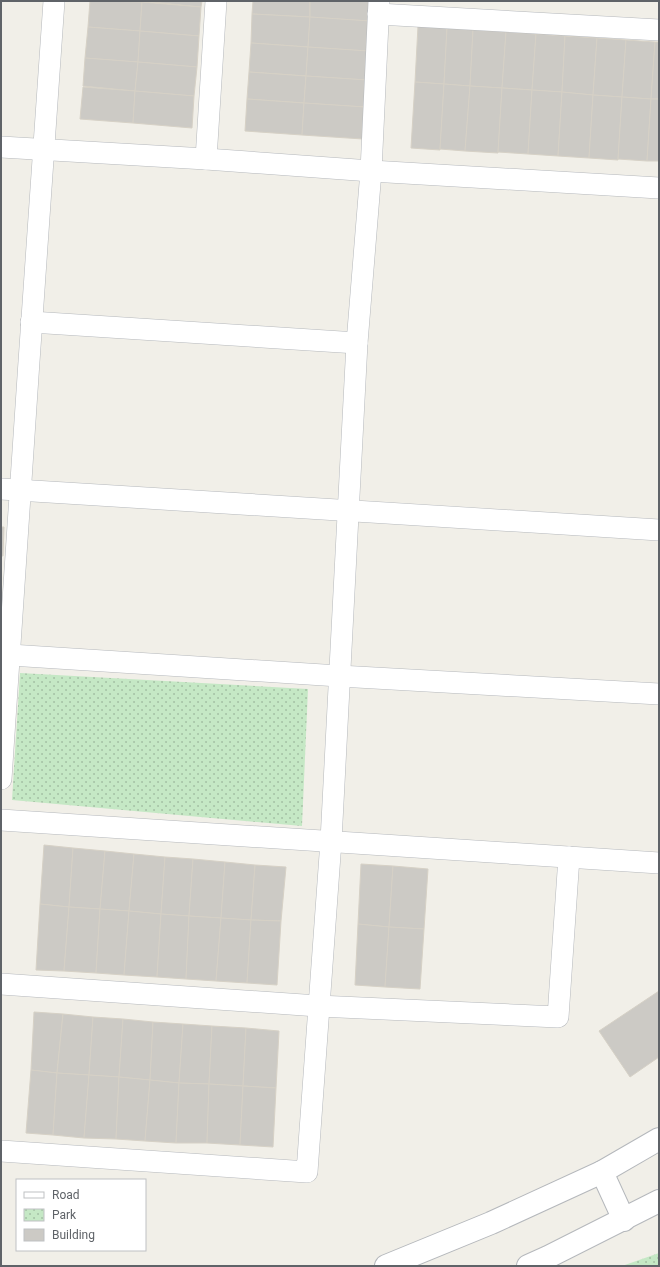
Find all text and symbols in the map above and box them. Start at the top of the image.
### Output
legend [16,1179,146,1251]
text: Road [52,1188,80,1202]
text: Park [52,1208,77,1222]
text: Building [52,1228,95,1242]

